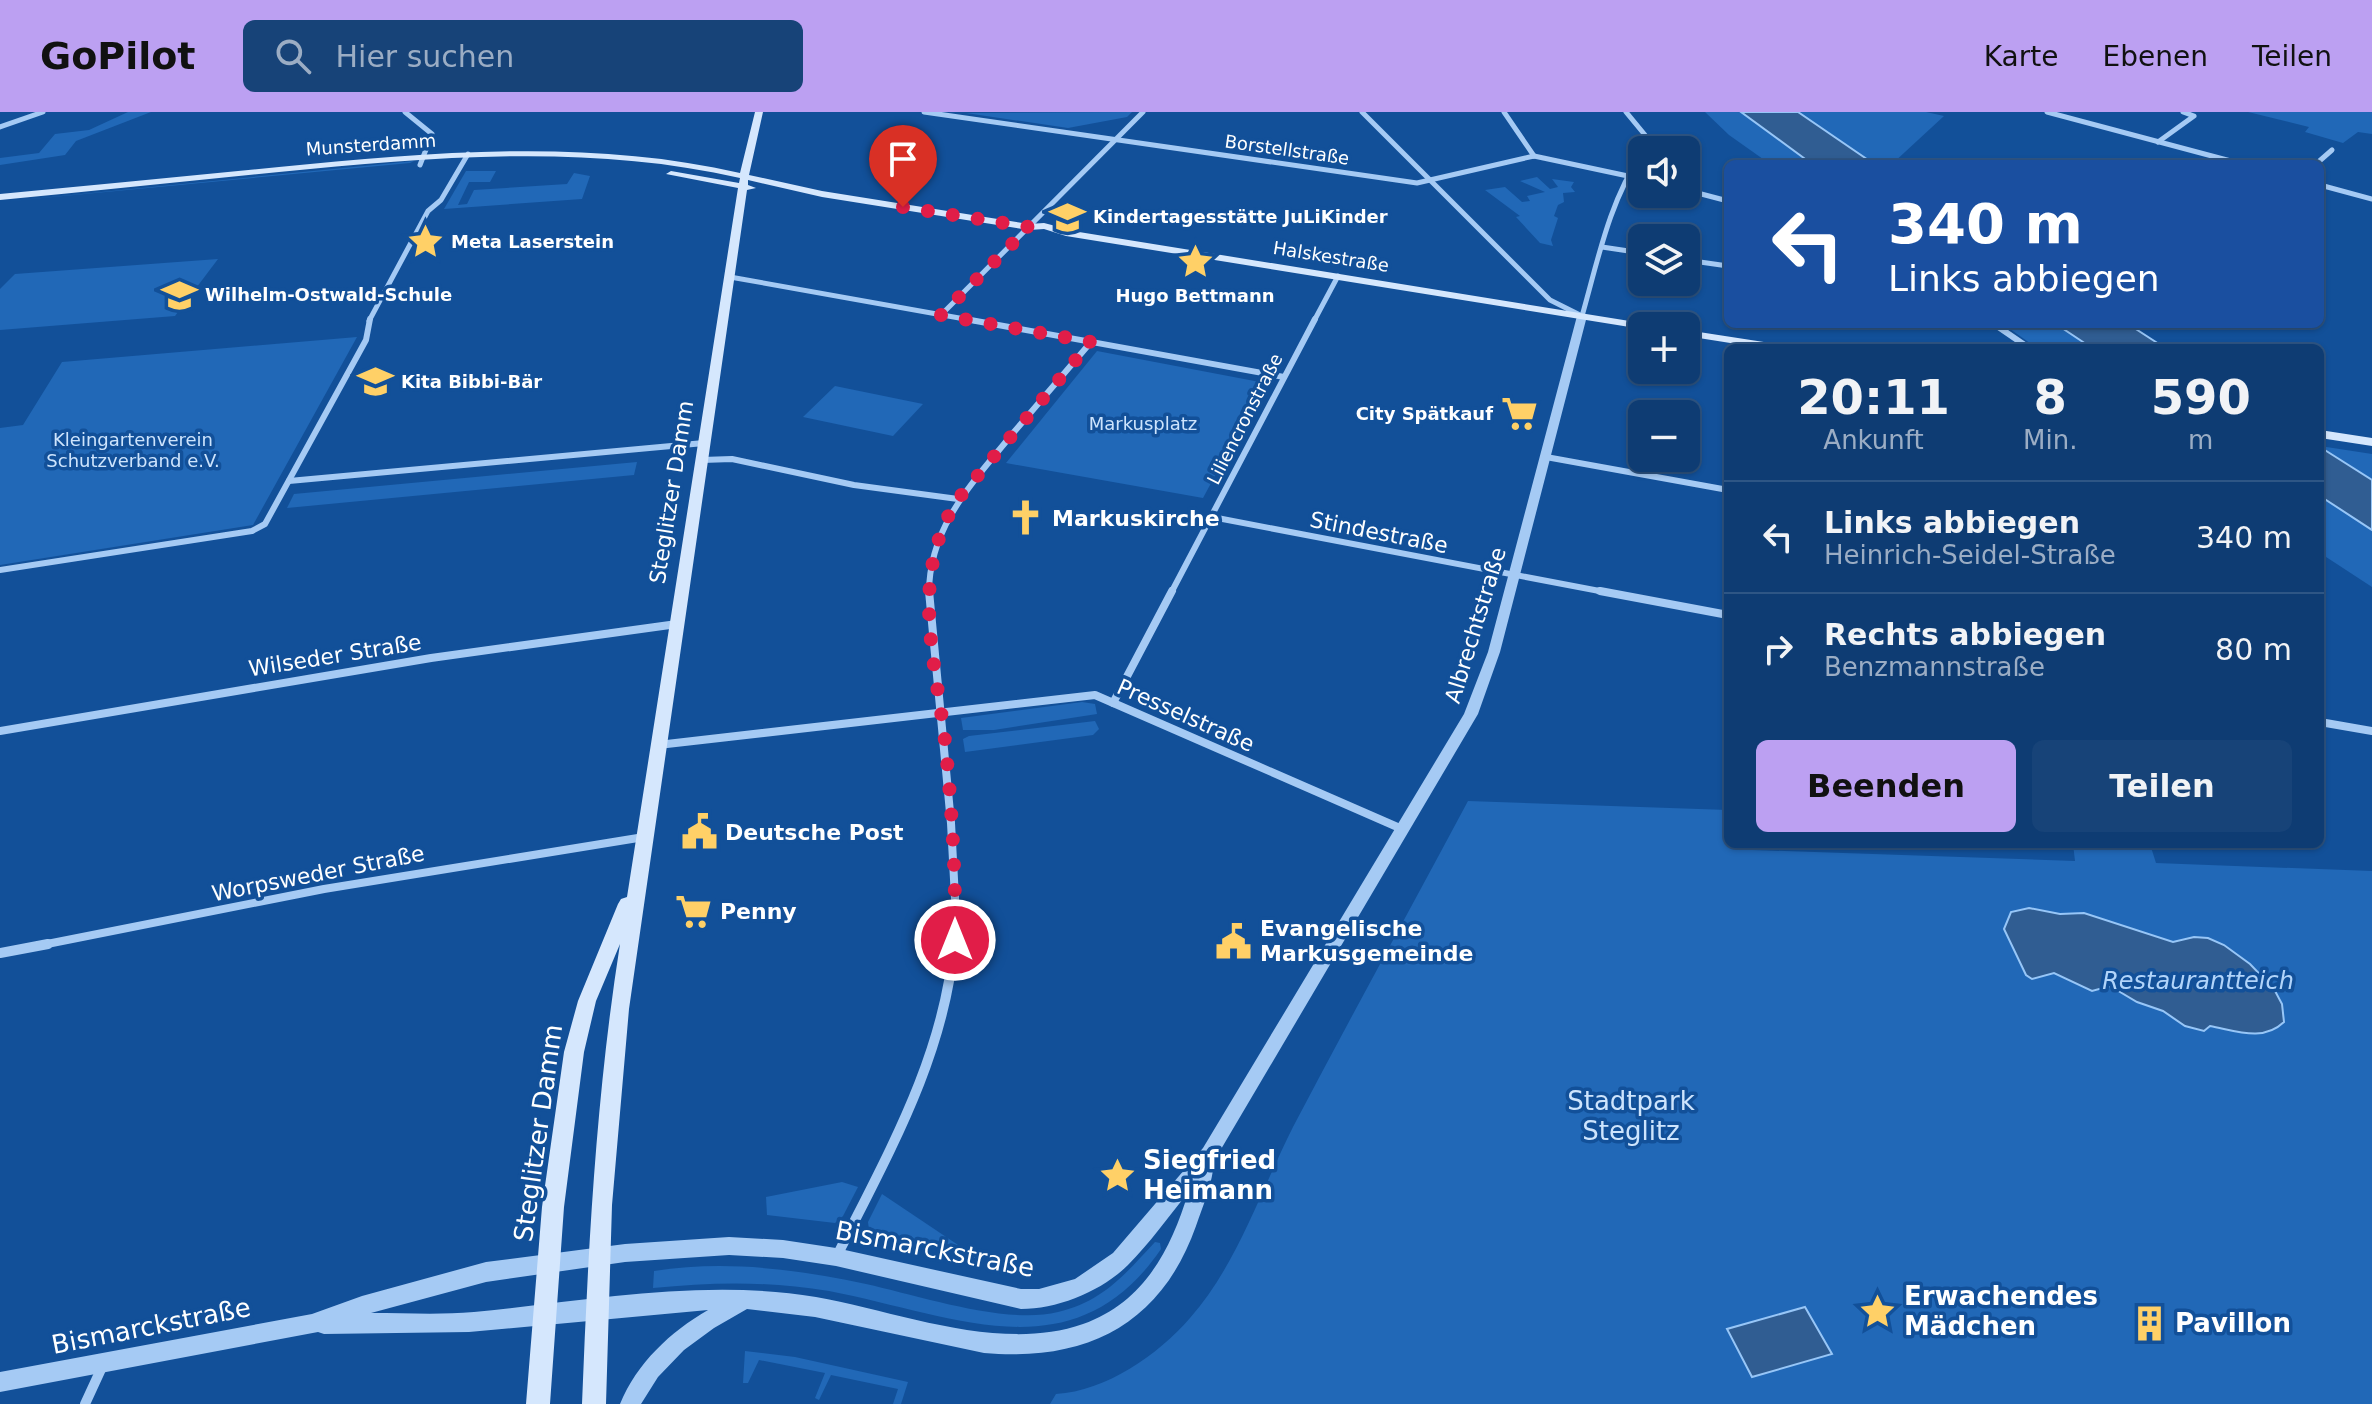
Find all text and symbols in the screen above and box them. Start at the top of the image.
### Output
search box [243,20,803,92]
text: GoPilot [40,34,195,78]
icon: search [271,34,315,78]
text: Hier suchen [335,39,514,74]
text: Karte [1984,40,2058,73]
text: Ebenen [2102,40,2208,73]
text: Teilen [2252,40,2332,73]
pin [869,125,937,207]
street label: Munsterdamm [305,129,437,160]
street label: Borstellstraße [1223,130,1351,169]
map controls [1628,136,1700,472]
button: sound [1628,136,1700,208]
icon: arrive [881,137,925,181]
text: 340 m [1888,191,2083,256]
icon: left [1756,192,1860,296]
school or university icon: Kindertagesstätte JuLiKinder [1048,198,1086,236]
place label: Kindertagesstätte JuLiKinder [1093,206,1388,227]
place icon: Meta Laserstein [406,223,444,261]
button: layers [1628,224,1700,296]
place label: Meta Laserstein [451,231,614,252]
street label: Halskestraße [1272,237,1391,276]
place icon: Hugo Bettmann [1176,243,1214,281]
text: Links abbiegen [1888,258,2160,299]
school or university icon: Wilhelm-Ostwald-Schule [160,276,198,314]
place label: Wilhelm-Ostwald-Schule [205,284,452,305]
place label: Hugo Bettmann [1115,285,1275,306]
button: + [1628,312,1700,384]
street label: Liliencronstraße [1202,350,1287,488]
school or university icon: Kita Bibbi-Bär [356,363,394,401]
text: 20:11 [1797,369,1950,425]
text: 8 [2034,369,2067,425]
text: 590 [2151,369,2251,425]
place label: Kita Bibbi-Bär [401,371,542,392]
supermarket icon: City Spätkauf [1500,395,1538,433]
street label: Steglitzer Damm [645,399,698,586]
button: − [1628,400,1700,472]
place label: City Spätkauf [1356,403,1493,424]
park label: Markusplatz [1089,413,1197,434]
text: Ankunft [1823,425,1924,455]
text: Min. [2023,425,2077,455]
text: m [2188,425,2213,455]
park label: Kleingartenverein Schutzverband e.V. [46,429,220,471]
church icon: Markuskirche [1007,499,1045,537]
text: Links abbiegen [1824,505,2080,540]
place label: Markuskirche [1052,506,1220,531]
street label: Stindestraße [1308,507,1450,558]
icon: left [1756,515,1800,559]
text: 340 m [2196,520,2292,555]
text: Heinrich-Seidel-Straße [1824,540,2116,570]
street label: Albrechtstraße [1440,544,1511,706]
text: Rechts abbiegen [1824,617,2106,652]
icon: right [1756,627,1800,671]
street label: Wilseder Straße [247,629,423,681]
text: 80 m [2215,632,2292,667]
text: Benzmannstraße [1824,652,2045,682]
street label: Presselstraße [1113,674,1258,757]
button: Beenden [1756,740,2016,832]
button: Teilen [2032,740,2292,832]
public building icon: Deutsche Post [680,813,718,851]
place label: Deutsche Post [725,820,904,845]
street label: Worpsweder Straße [210,841,426,906]
supermarket icon: Penny [675,892,713,930]
position arrow [913,898,997,982]
place label: Penny [720,899,797,924]
place label: Evangelische Markusgemeinde [1260,916,1473,966]
public building icon: Evangelische Markusgemeinde [1215,922,1253,960]
water label: Restaurantteich [2102,967,2294,995]
street label: Steglitzer Damm [508,1022,568,1244]
park label: Stadtpark Steglitz [1567,1086,1695,1146]
place label: Siegfried Heimann [1143,1145,1276,1205]
place icon: Siegfried Heimann [1098,1156,1136,1194]
street label: Bismarckstraße [833,1215,1037,1283]
place label: Erwachendes Mädchen [1904,1281,2098,1341]
street label: Bismarckstraße [49,1292,253,1360]
place icon: Erwachendes Mädchen [1859,1292,1897,1330]
building icon: Pavillon [2130,1304,2168,1342]
place label: Pavillon [2175,1308,2291,1338]

